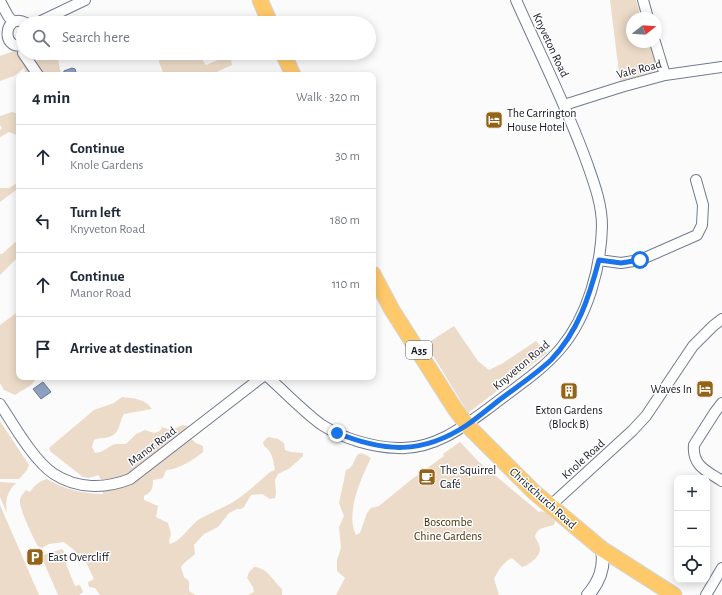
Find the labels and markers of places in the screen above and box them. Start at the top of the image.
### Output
place label: The Carrington House Hotel [507,107,577,133]
hotel icon: The Carrington House Hotel [484,110,504,130]
hotel icon: Waves In [695,379,715,399]
building icon: Exton Gardens (Block B) [559,381,579,401]
place label: Waves In [650,383,692,395]
place label: Exton Gardens (Block B) [535,404,603,430]
place label: The Squirrel Café [440,464,496,490]
cafe icon: The Squirrel Café [417,467,437,487]
parking icon: East Overcliff [25,547,45,567]
place label: East Overcliff [48,551,110,563]

